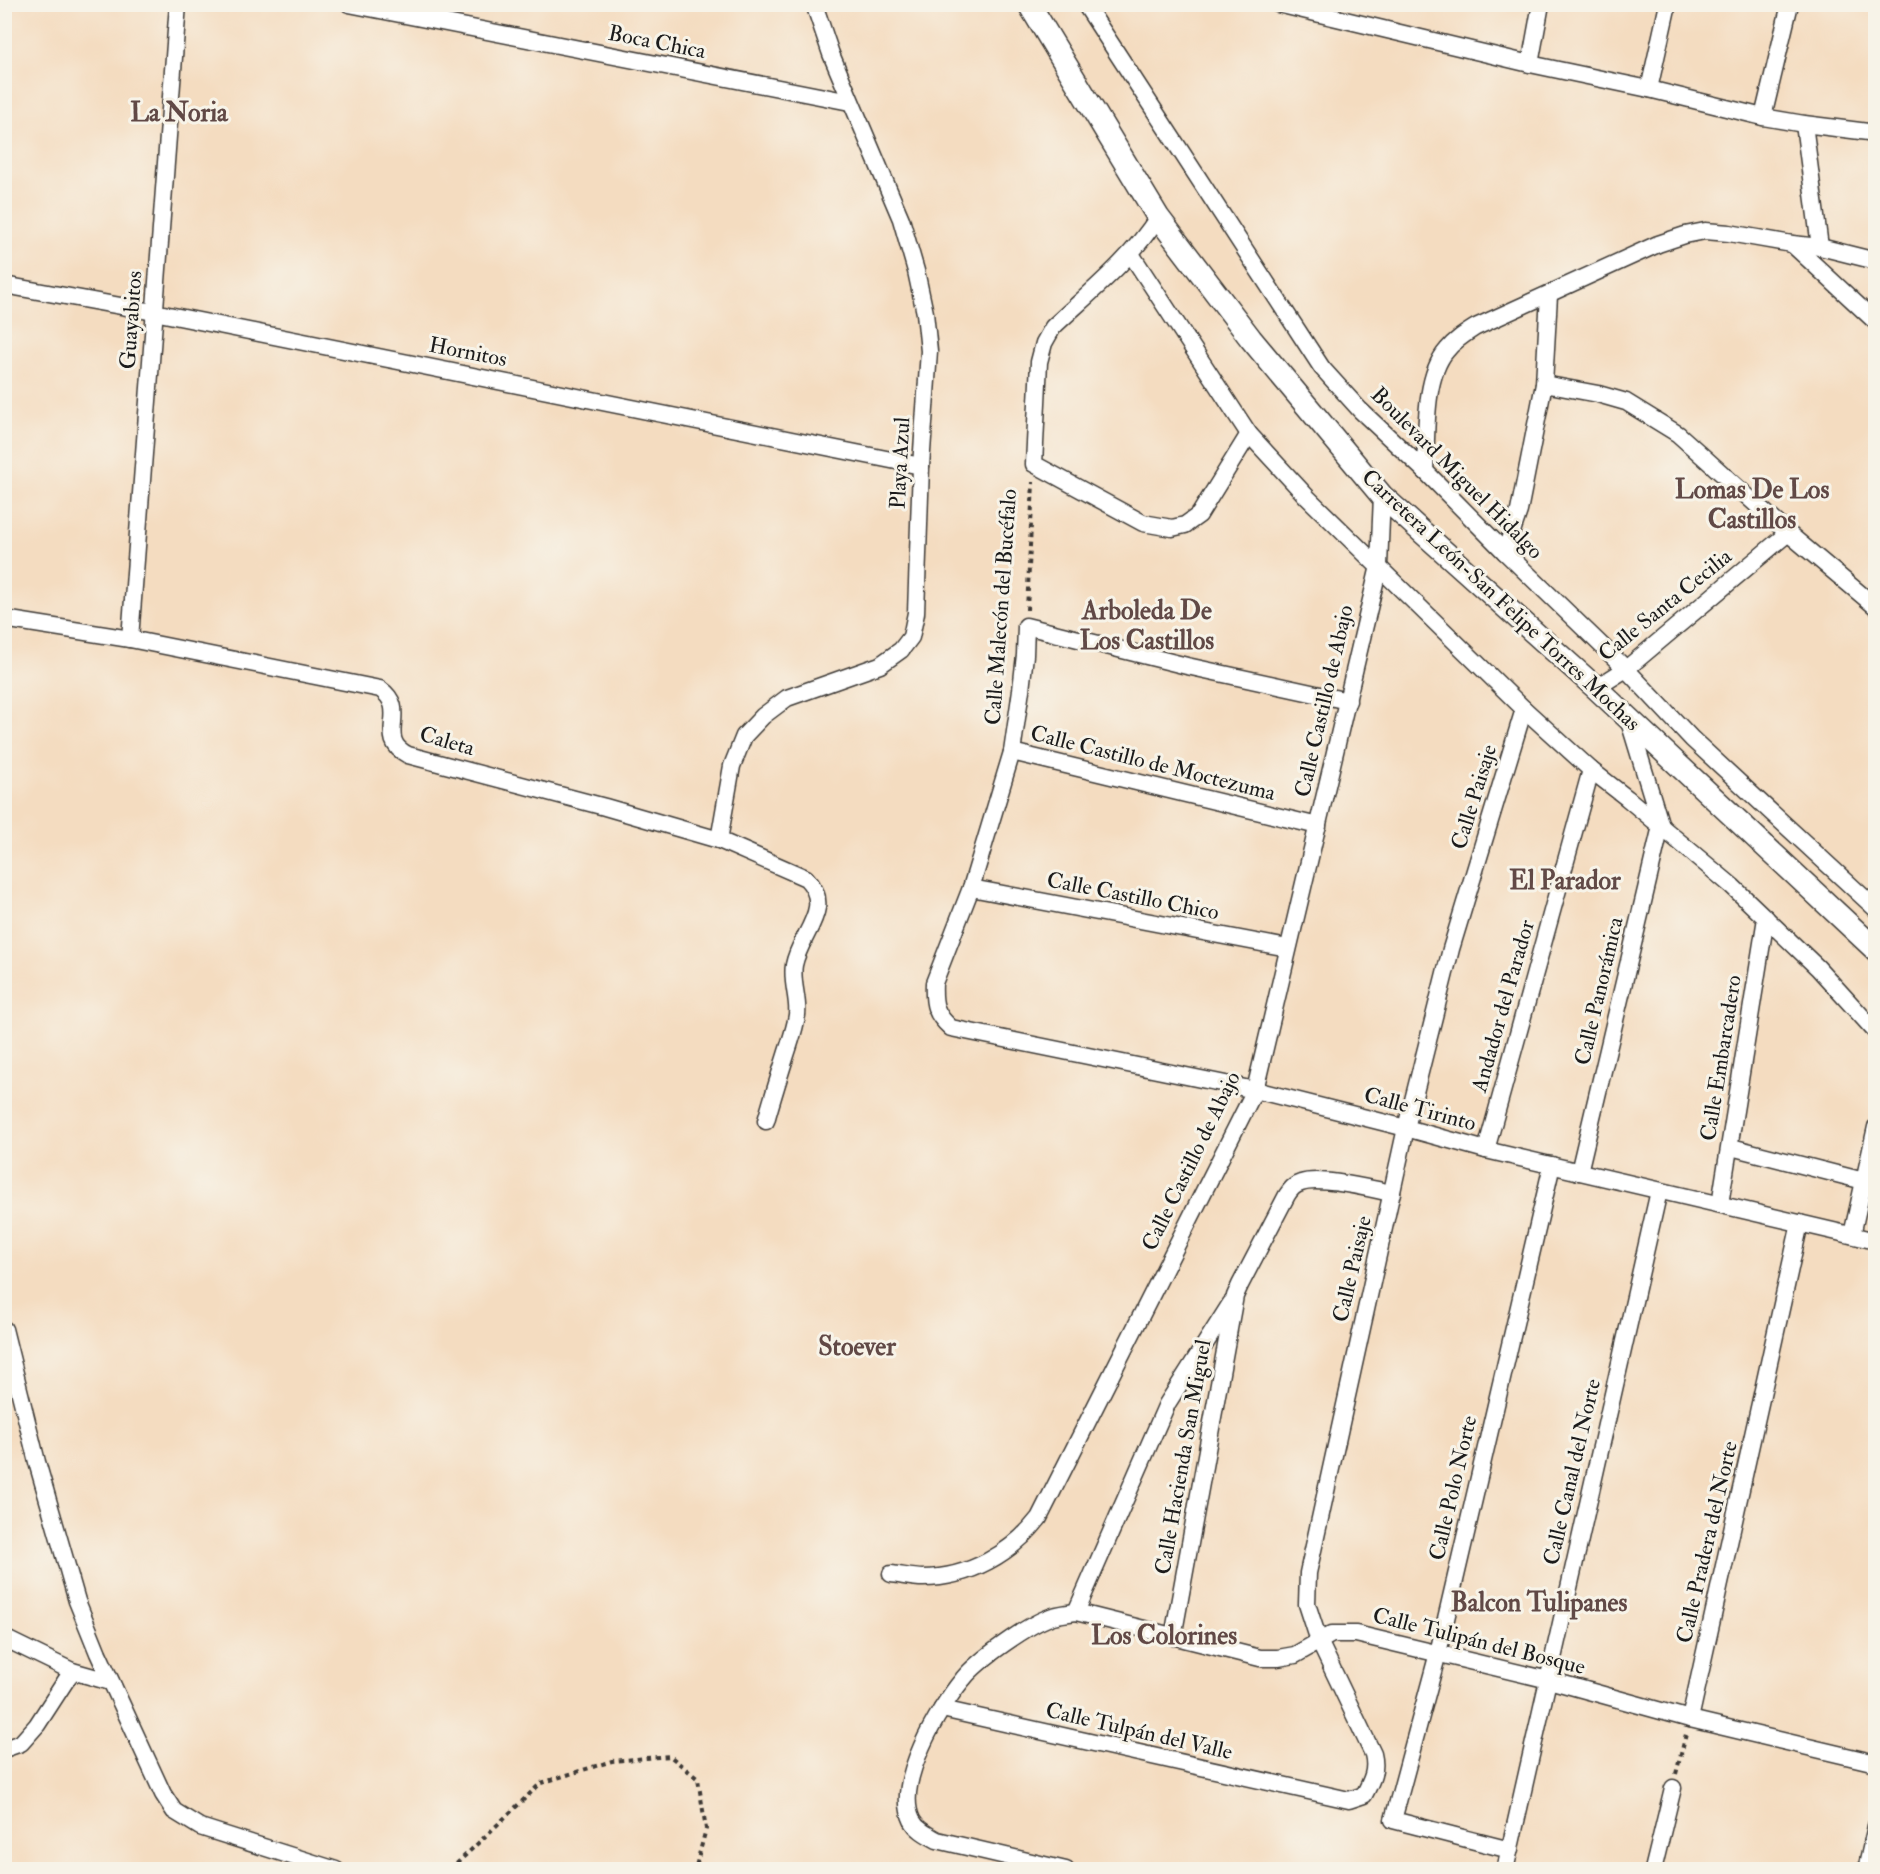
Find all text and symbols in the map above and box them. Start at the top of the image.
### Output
street label: Boca Chica [606,19,709,65]
district label: La Noria [130,97,229,129]
street label: Guayabitos [114,270,148,370]
street label: Hornitos [427,331,509,373]
street label: Boulevard Miguel Hidalgo [1365,381,1549,565]
street label: Playa Azul [884,416,916,510]
street label: Carretera León-San Felipe Torres Mochas [1355,463,1646,738]
district label: Lomas De Los Castillos [1675,474,1829,536]
street label: Calle Malecón del Bucéfalo [979,488,1023,726]
street label: Calle Santa Cecilia [1592,542,1738,667]
district label: Arboleda De Los Castillos [1080,595,1214,657]
street label: Calle Castillo de Abajo [1288,602,1360,800]
street label: Calle Castillo de Moctezuma [1028,719,1279,807]
street label: Caleta [416,720,479,762]
street label: Calle Paisaje [1445,741,1503,853]
district label: El Parador [1509,865,1621,897]
street label: Calle Castillo Chico [1045,866,1221,926]
street label: Calle Panorámica [1568,913,1630,1068]
street label: Andador del Parador [1465,916,1541,1096]
street label: Calle Embarcadero [1694,973,1748,1143]
street label: Calle Castillo de Abajo [1135,1067,1247,1255]
street label: Calle Tirinto [1361,1081,1479,1137]
street label: Calle Paisaje [1326,1213,1378,1325]
district label: Stoever [818,1331,896,1363]
street label: Calle Hacienda San Miguel [1149,1337,1218,1577]
street label: Calle Canal del Norte [1537,1376,1607,1568]
street label: Calle Polo Norte [1423,1413,1483,1563]
street label: Calle Pradera del Norte [1670,1438,1744,1646]
district label: Balcon Tulipanes [1451,1587,1627,1620]
street label: Calle Tulipán del Bosque [1370,1601,1588,1682]
district label: Los Colorines [1091,1620,1237,1652]
street label: Calle Tulpán del Valle [1043,1696,1235,1767]

